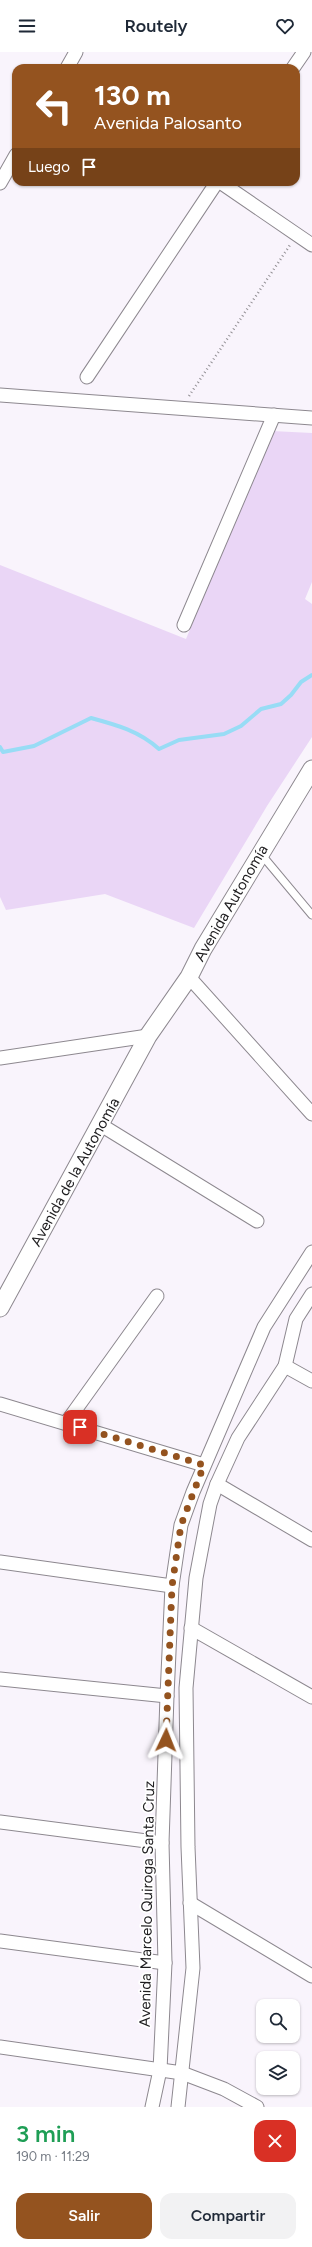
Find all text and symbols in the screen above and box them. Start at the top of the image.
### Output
icon: menu [16,15,38,37]
text: Routely [124,15,188,37]
icon: heart [274,15,296,37]
text: 130 m [94,78,171,112]
icon: left [28,80,80,132]
text: Avenida Palosanto [94,112,242,134]
icon: arrive [78,156,100,178]
text: Luego [28,158,70,176]
street label: Avenida Autonomía [190,842,272,964]
street label: Avenida de la Autonomía [27,1095,123,1249]
pin [63,1410,97,1444]
icon: arrive [69,1416,91,1438]
position arrow [145,1719,187,1761]
street label: Avenida Marcelo Quiroga Santa Cruz [136,1781,158,2027]
map controls [256,1999,300,2095]
button: search [256,1999,300,2043]
button: layers [256,2051,300,2095]
text: 3 min [16,2119,75,2148]
button: close [254,2120,296,2162]
text: 190 m · 11:29 [16,2149,90,2164]
button: Salir [16,2193,152,2239]
button: Compartir [160,2193,296,2239]

